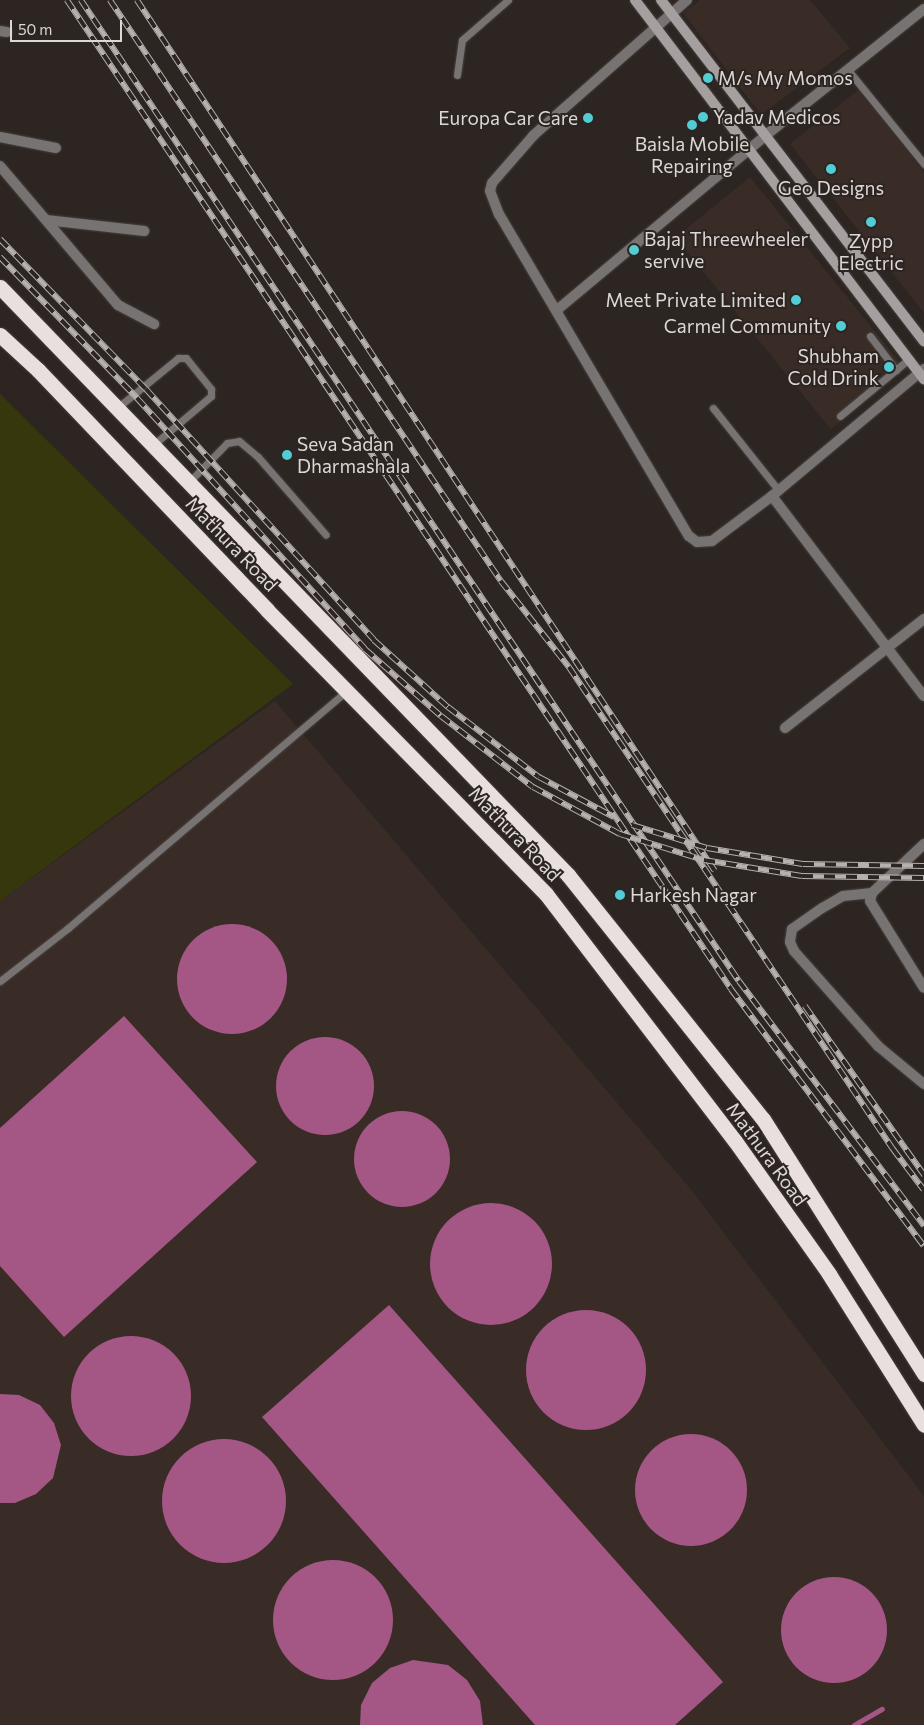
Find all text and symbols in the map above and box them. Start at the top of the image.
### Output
scale bar [12,10,125,42]
text: 50 m [18,20,52,38]
place label: M/s My Momos [718,67,853,89]
marker: M/s My Momos [702,72,714,84]
place label: Yadav Medicos [713,106,841,128]
place label: Europa Car Care [438,107,578,129]
marker: Yadav Medicos [697,111,709,123]
marker: Europa Car Care [582,112,594,124]
marker: Baisla Mobile Repairing [686,119,698,131]
place label: Baisla Mobile Repairing [635,133,749,177]
marker: Geo Designs [825,163,837,175]
place label: Geo Designs [778,177,884,199]
marker: Zypp Electric [865,216,877,228]
place label: Bajaj Threewheeler servive [644,228,808,272]
place label: Zypp Electric [838,230,904,274]
marker: Bajaj Threewheeler servive [628,244,640,256]
place label: Meet Private Limited [605,289,786,311]
marker: Meet Private Limited [790,294,802,306]
place label: Carmel Community [664,315,831,337]
marker: Carmel Community [835,320,847,332]
place label: Shubham Cold Drink [788,345,879,389]
marker: Shubham Cold Drink [883,361,895,373]
place label: Seva Sadan Dharmashala [297,433,410,477]
marker: Seva Sadan Dharmashala [281,449,293,461]
street label: Mathura Road [181,492,283,596]
street label: Mathura Road [464,782,566,886]
place label: Harkesh Nagar [630,884,757,906]
marker: Harkesh Nagar [614,889,626,901]
street label: Mathura Road [722,1098,812,1210]

